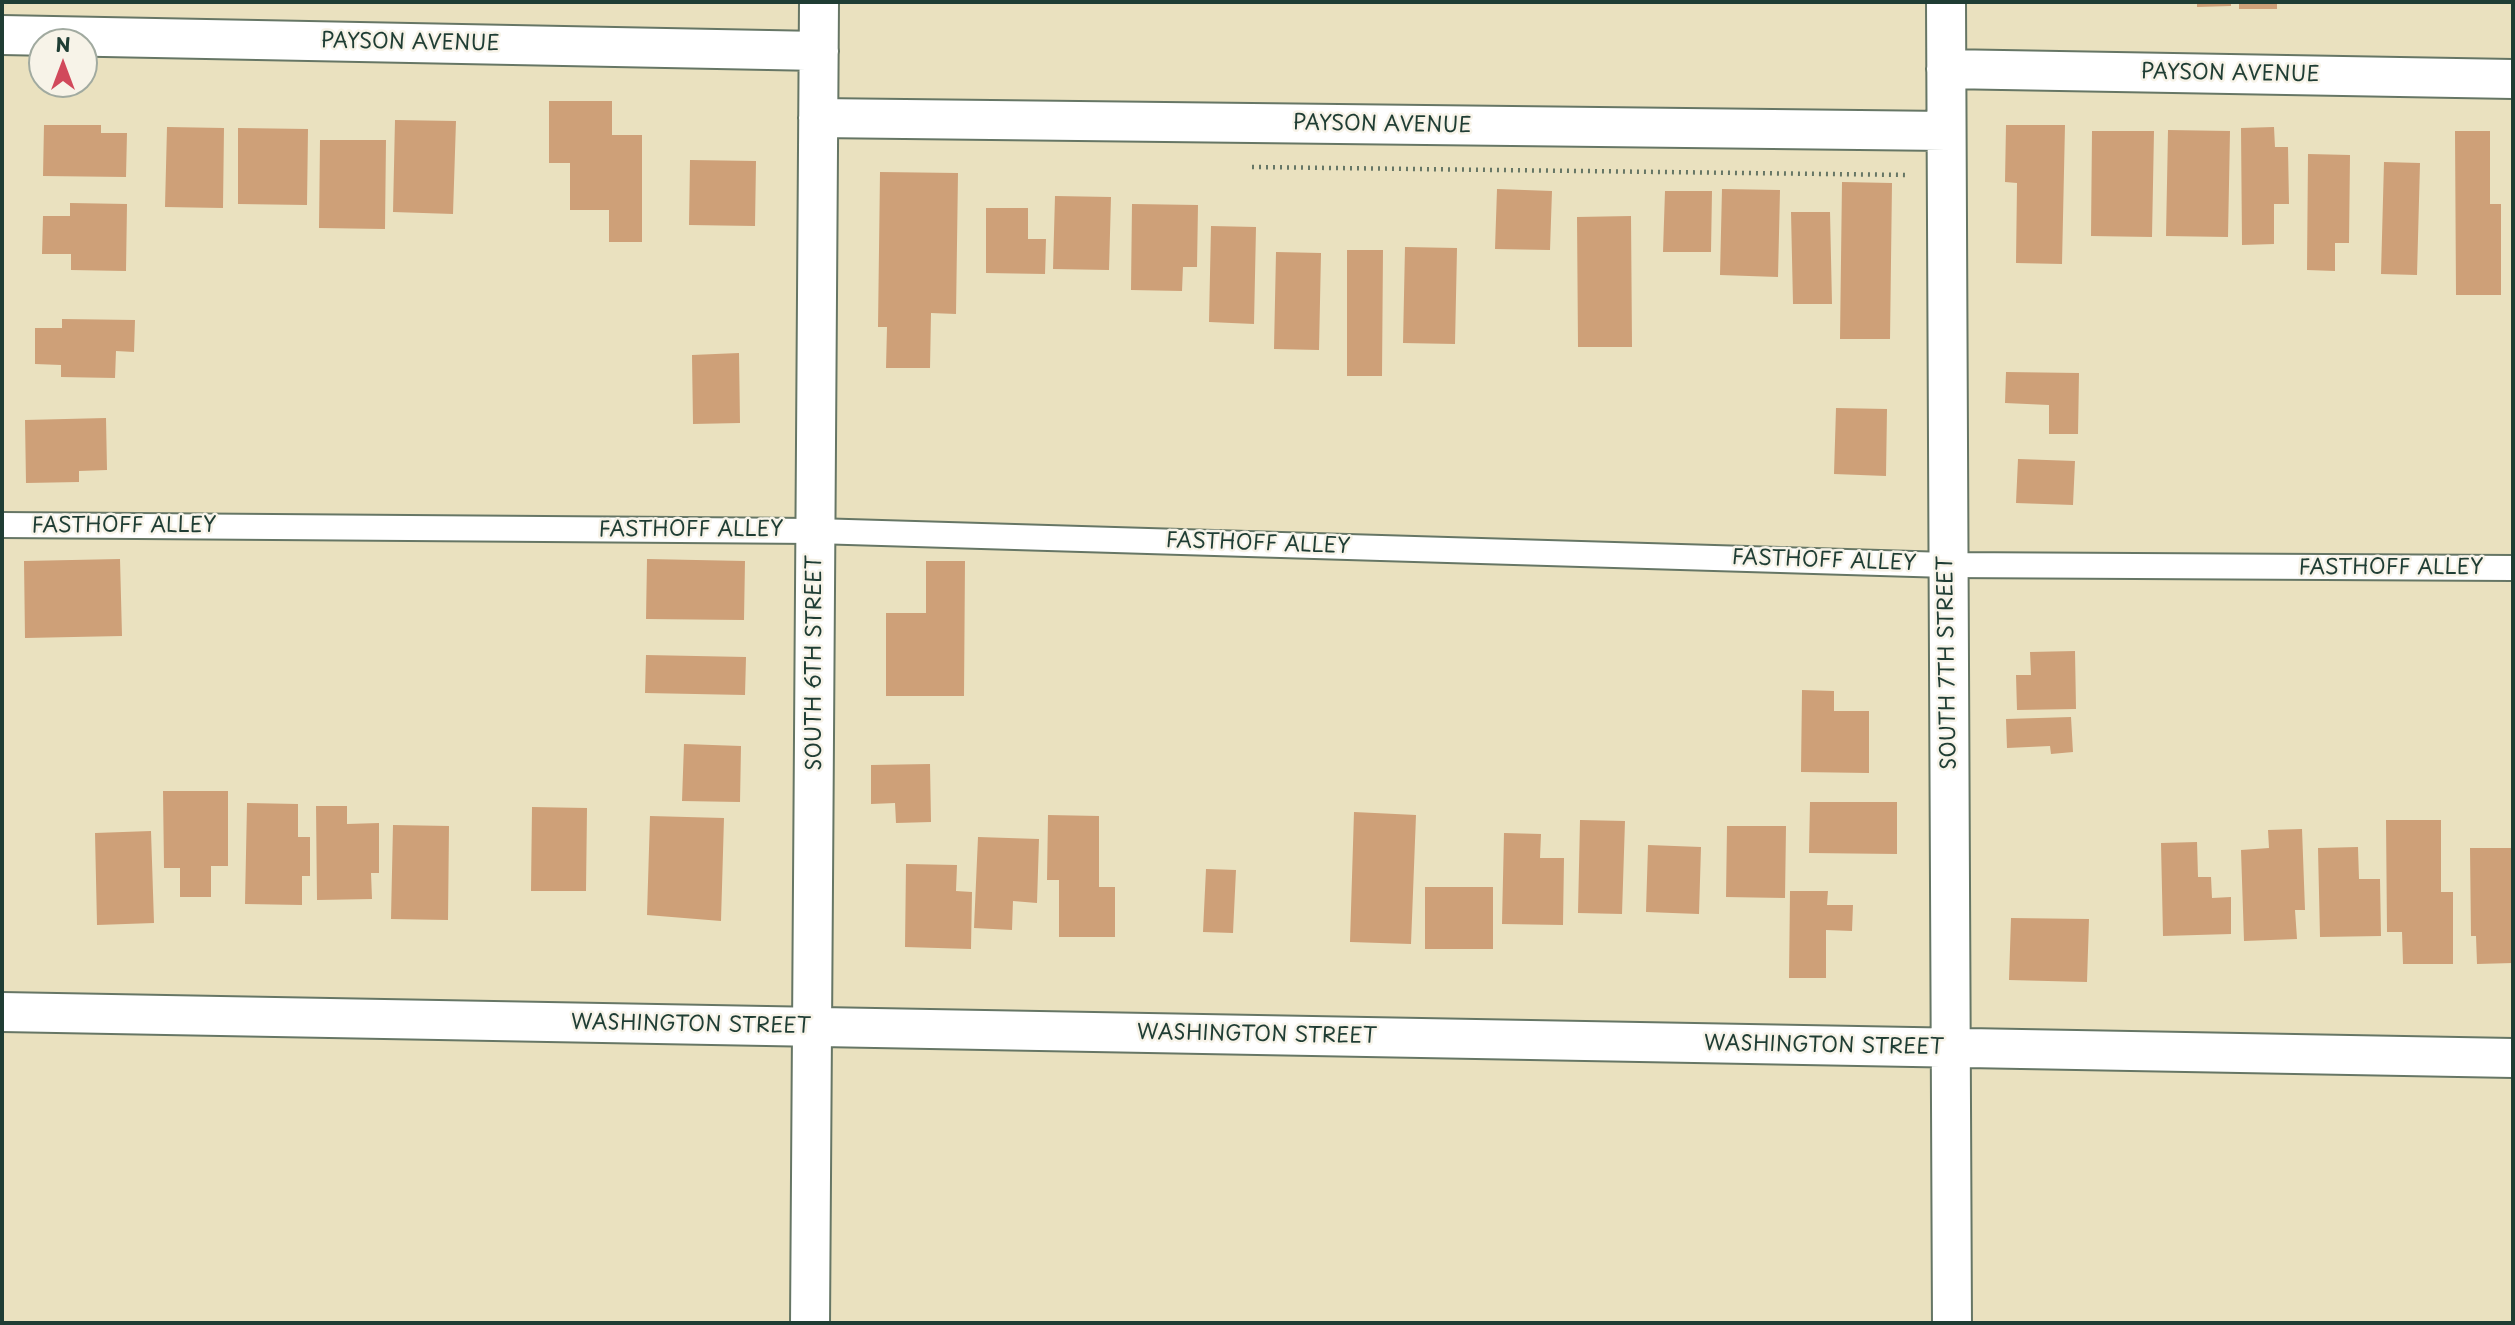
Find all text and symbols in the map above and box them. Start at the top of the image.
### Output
north arrow [28,28,98,98]
street label: PAYSON AVENUE [320,29,500,57]
text: N [55,30,71,58]
street label: PAYSON AVENUE [2140,60,2320,88]
street label: PAYSON AVENUE [1292,111,1472,139]
street label: FASTHOFF ALLEY [32,513,216,539]
street label: FASTHOFF ALLEY [599,517,783,543]
street label: FASTHOFF ALLEY [1165,528,1351,560]
street label: FASTHOFF ALLEY [1731,545,1917,577]
street label: SOUTH 6TH STREET [802,555,828,771]
street label: FASTHOFF ALLEY [2299,555,2483,581]
street label: SOUTH 7TH STREET [1934,556,1962,770]
street label: WASHINGTON STREET [571,1010,811,1040]
street label: WASHINGTON STREET [1137,1020,1377,1050]
street label: WASHINGTON STREET [1704,1031,1944,1061]

